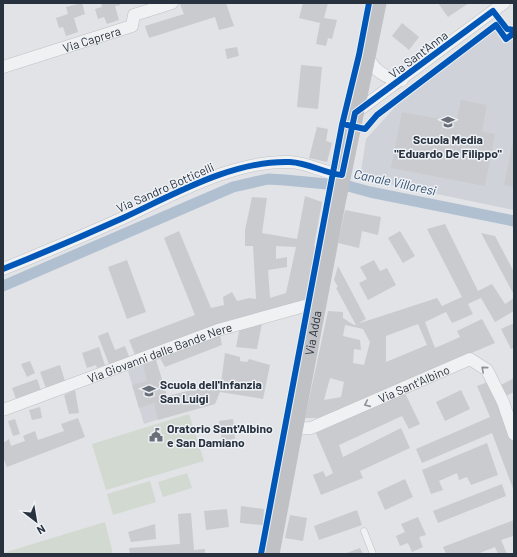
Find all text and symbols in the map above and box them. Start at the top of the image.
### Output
street label: Via Caprera [61,23,122,55]
street label: Via Sant'Anna [386,27,450,81]
school or university icon: Scuola Media "Eduardo De Filippo" [440,114,456,130]
place label: Scuola Media "Eduardo De Filippo" [394,132,503,160]
street label: Via Sandro Botticelli [114,159,216,215]
water label: Canale Villoresi [352,165,438,199]
street label: Via Adda [302,309,324,356]
street label: Via Giovanni dalle Bande Nere [85,319,234,385]
street label: Via Sant'Albino [376,362,451,405]
one-way arrow [481,366,488,373]
place label: Scuola dell'Infanzia San Luigi [160,377,262,405]
school or university icon: Scuola dell'Infanzia San Luigi [141,383,157,399]
one-way arrow [363,399,371,407]
place label: Oratorio Sant'Albino e San Damiano [167,421,273,449]
public building icon: Oratorio Sant'Albino e San Damiano [148,427,164,443]
north arrow [16,501,56,541]
text: N [35,523,48,537]

